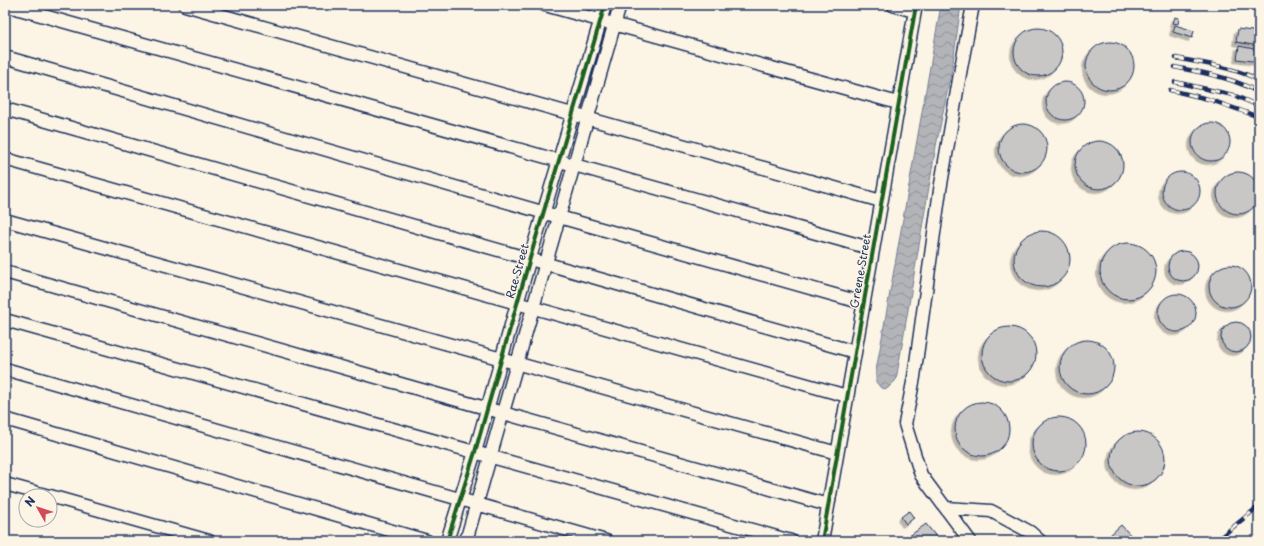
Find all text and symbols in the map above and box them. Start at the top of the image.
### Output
street label: Greene Street [845,232,875,309]
street label: Rae Street [501,241,533,300]
north arrow [18,488,58,528]
text: N [20,492,39,510]

